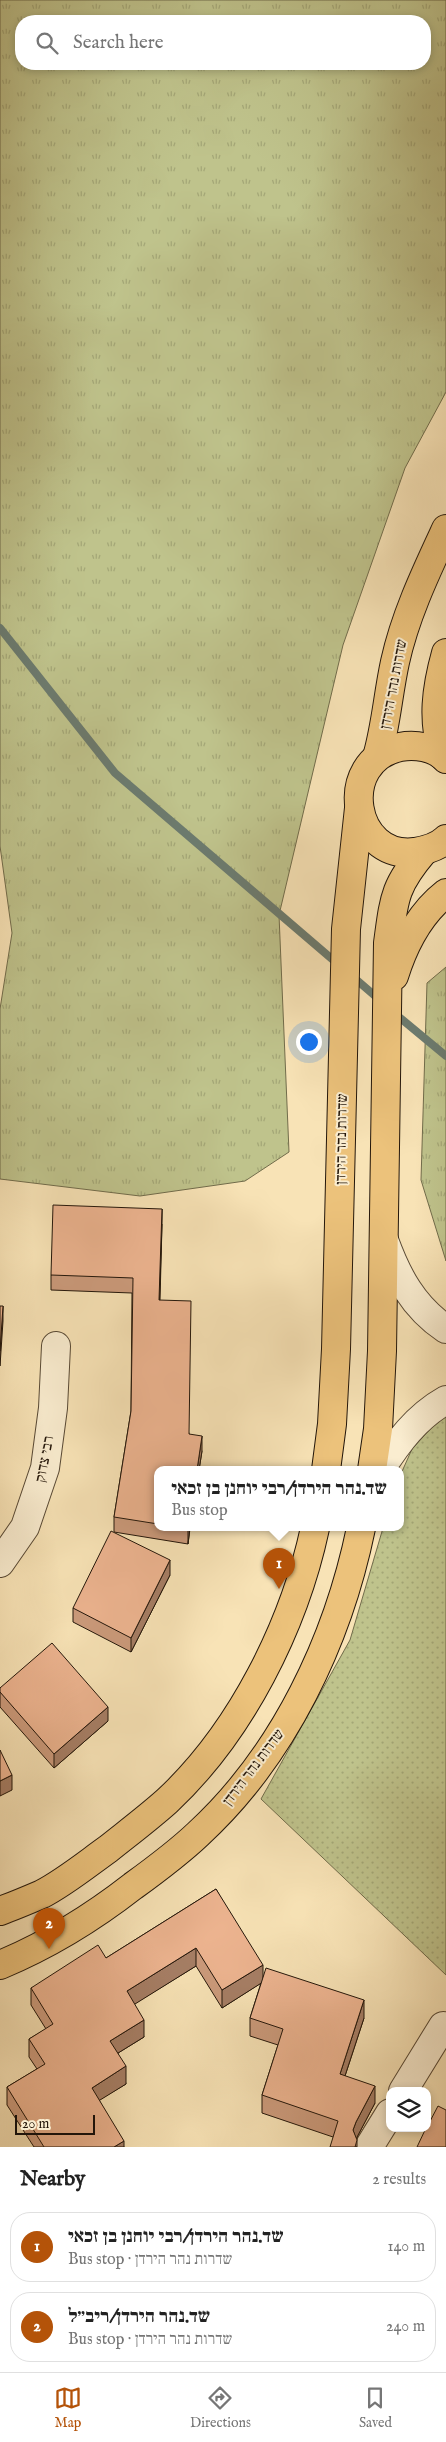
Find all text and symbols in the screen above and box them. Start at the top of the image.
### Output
search box [15,15,431,70]
icon: search [33,29,61,57]
text: Search here [73,31,164,55]
street label: שדרות נהר הירדן [375,637,412,731]
your location [296,1029,322,1055]
street label: שדרות נהר הירדן [331,1093,352,1185]
street label: רבי צדוק [31,1434,58,1484]
popup [154,1466,404,1531]
text: שד.נהר הירדן/רבי יוחנן בן זכאי [171,1477,387,1501]
text: Bus stop [171,1501,228,1521]
pin: 1 [263,1548,295,1589]
street label: שדרות נהר הירדן [218,1725,288,1809]
pin: 2 [33,1908,65,1949]
map controls [386,2087,431,2132]
button: layers [386,2087,431,2132]
scale bar [15,2112,95,2135]
text: 20 m [22,2115,49,2133]
text: Nearby [20,2166,85,2193]
text: 2 results [372,2170,426,2190]
text: שד.נהר הירדן/רבי יוחנן בן זכאי [68,2225,284,2249]
text: 1 [34,2237,40,2257]
text: 140 m [387,2237,425,2257]
text: Bus stop · שדרות נהר הירדן [68,2250,232,2270]
text: שד.נהר הירדן/ריב״ל [68,2305,210,2329]
text: 2 [33,2317,41,2337]
text: 240 m [386,2317,425,2337]
text: Bus stop · שדרות נהר הירדן [68,2330,232,2350]
tab: Map [54,2384,82,2432]
tab: Directions [190,2384,251,2432]
tab: Saved [359,2384,392,2432]

